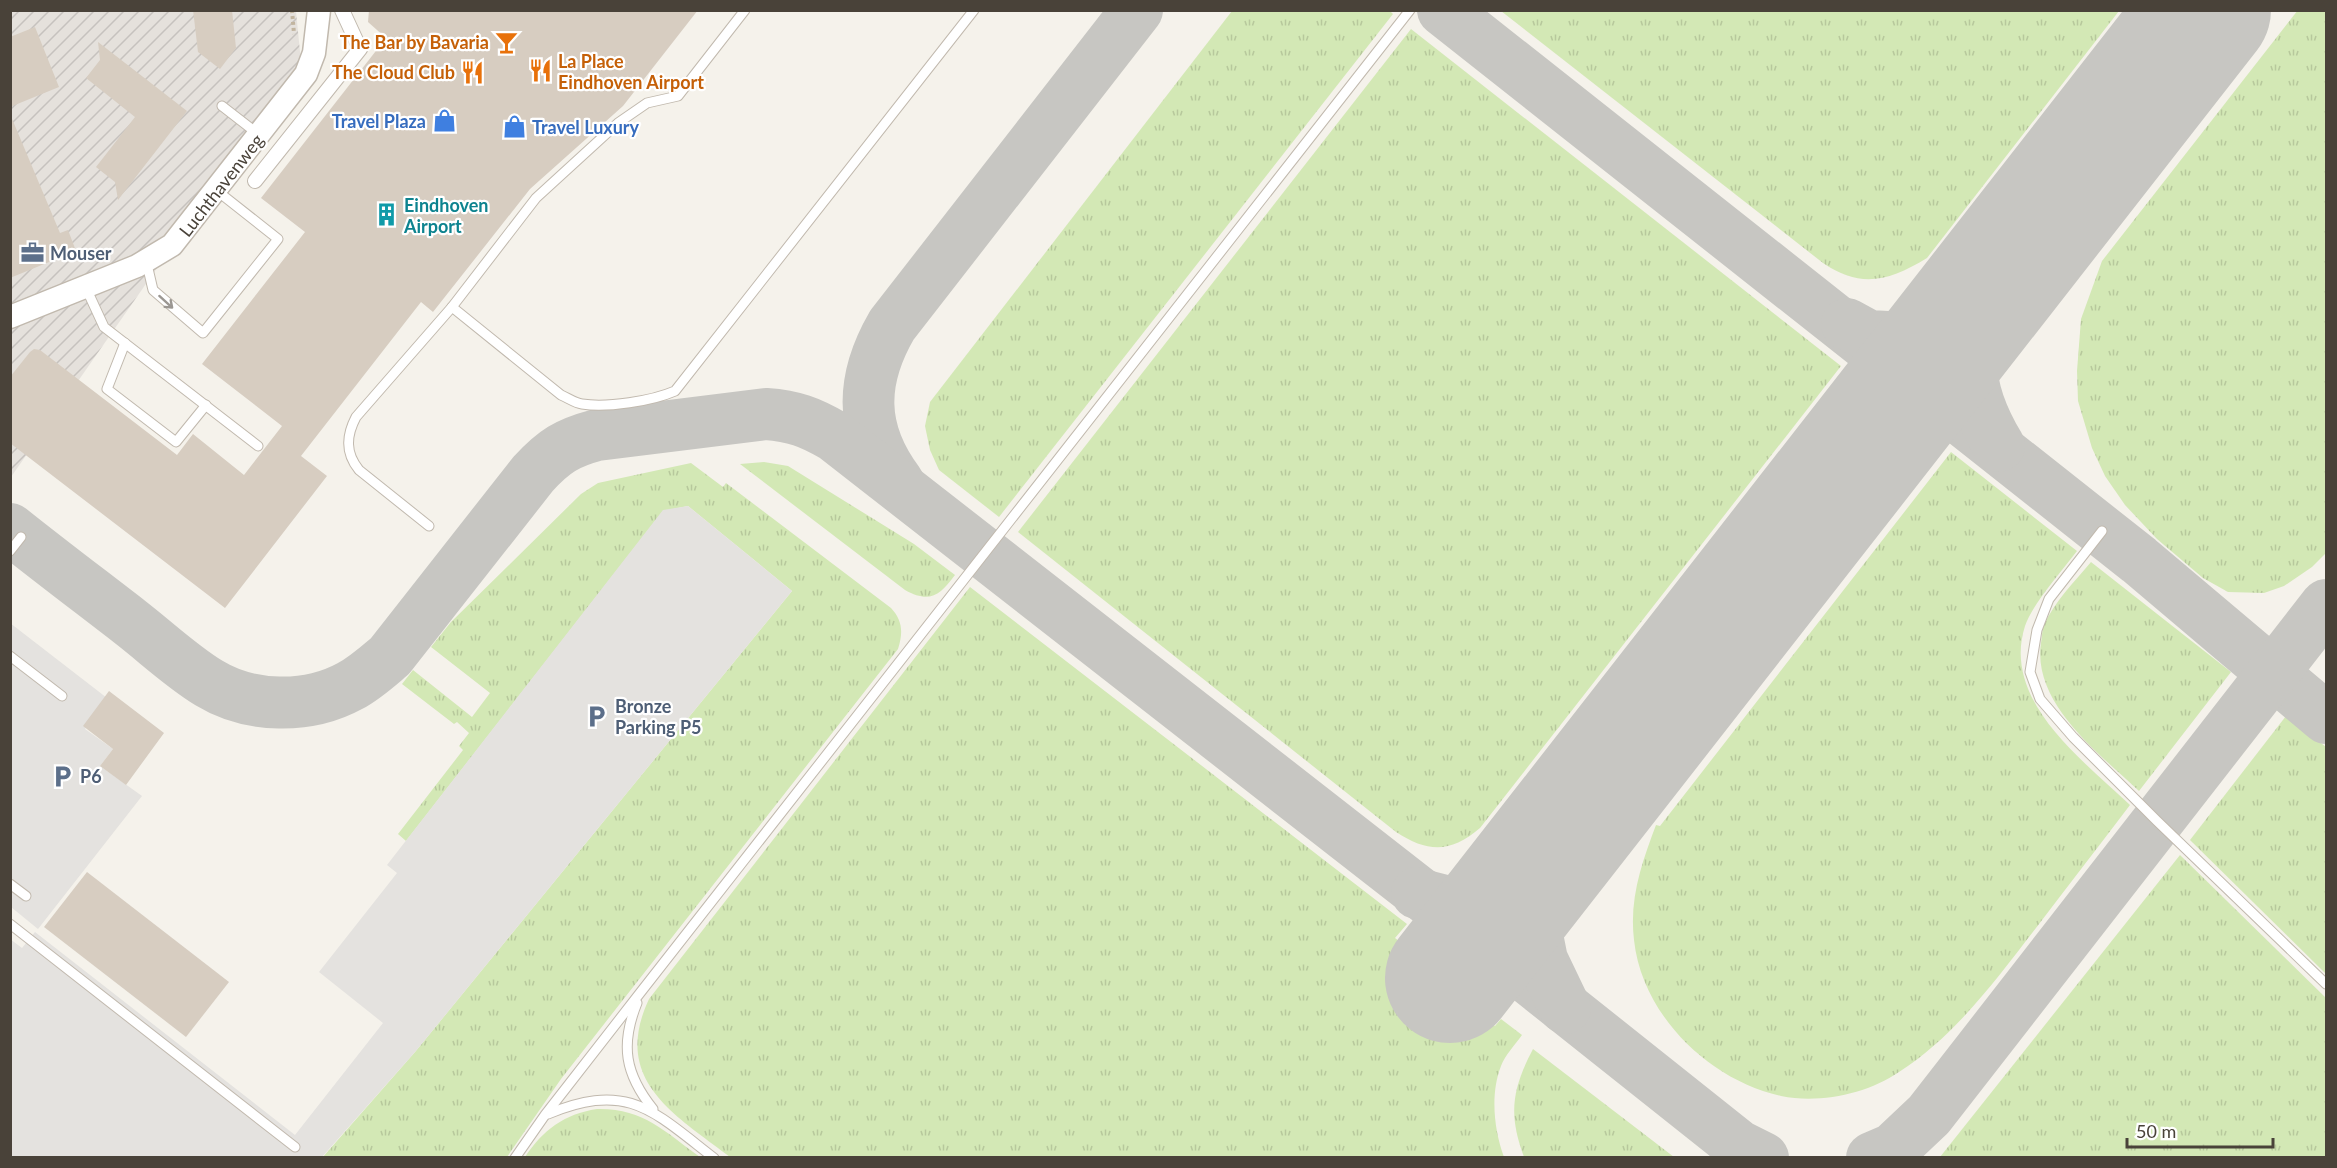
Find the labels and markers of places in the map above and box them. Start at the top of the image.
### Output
bar icon: The Bar by Bavaria [494,29,520,55]
place label: The Bar by Bavaria [340,31,489,53]
place label: La Place Eindhoven Airport [558,50,704,93]
restaurant icon: La Place Eindhoven Airport [527,58,553,84]
restaurant icon: The Cloud Club [460,59,486,85]
place label: The Cloud Club [332,61,455,83]
shop icon: Travel Plaza [431,108,457,134]
place label: Travel Plaza [332,110,426,132]
shop icon: Travel Luxury [501,114,527,140]
place label: Travel Luxury [532,116,640,138]
place label: Eindhoven Airport [403,194,488,237]
building icon: Eindhoven Airport [373,202,399,228]
office icon: Mouser [19,240,45,266]
place label: Mouser [50,242,112,264]
place label: Bronze Parking P5 [615,695,702,738]
parking icon: Bronze Parking P5 [584,703,610,729]
parking icon: P6 [49,763,75,789]
place label: P6 [80,765,102,787]

